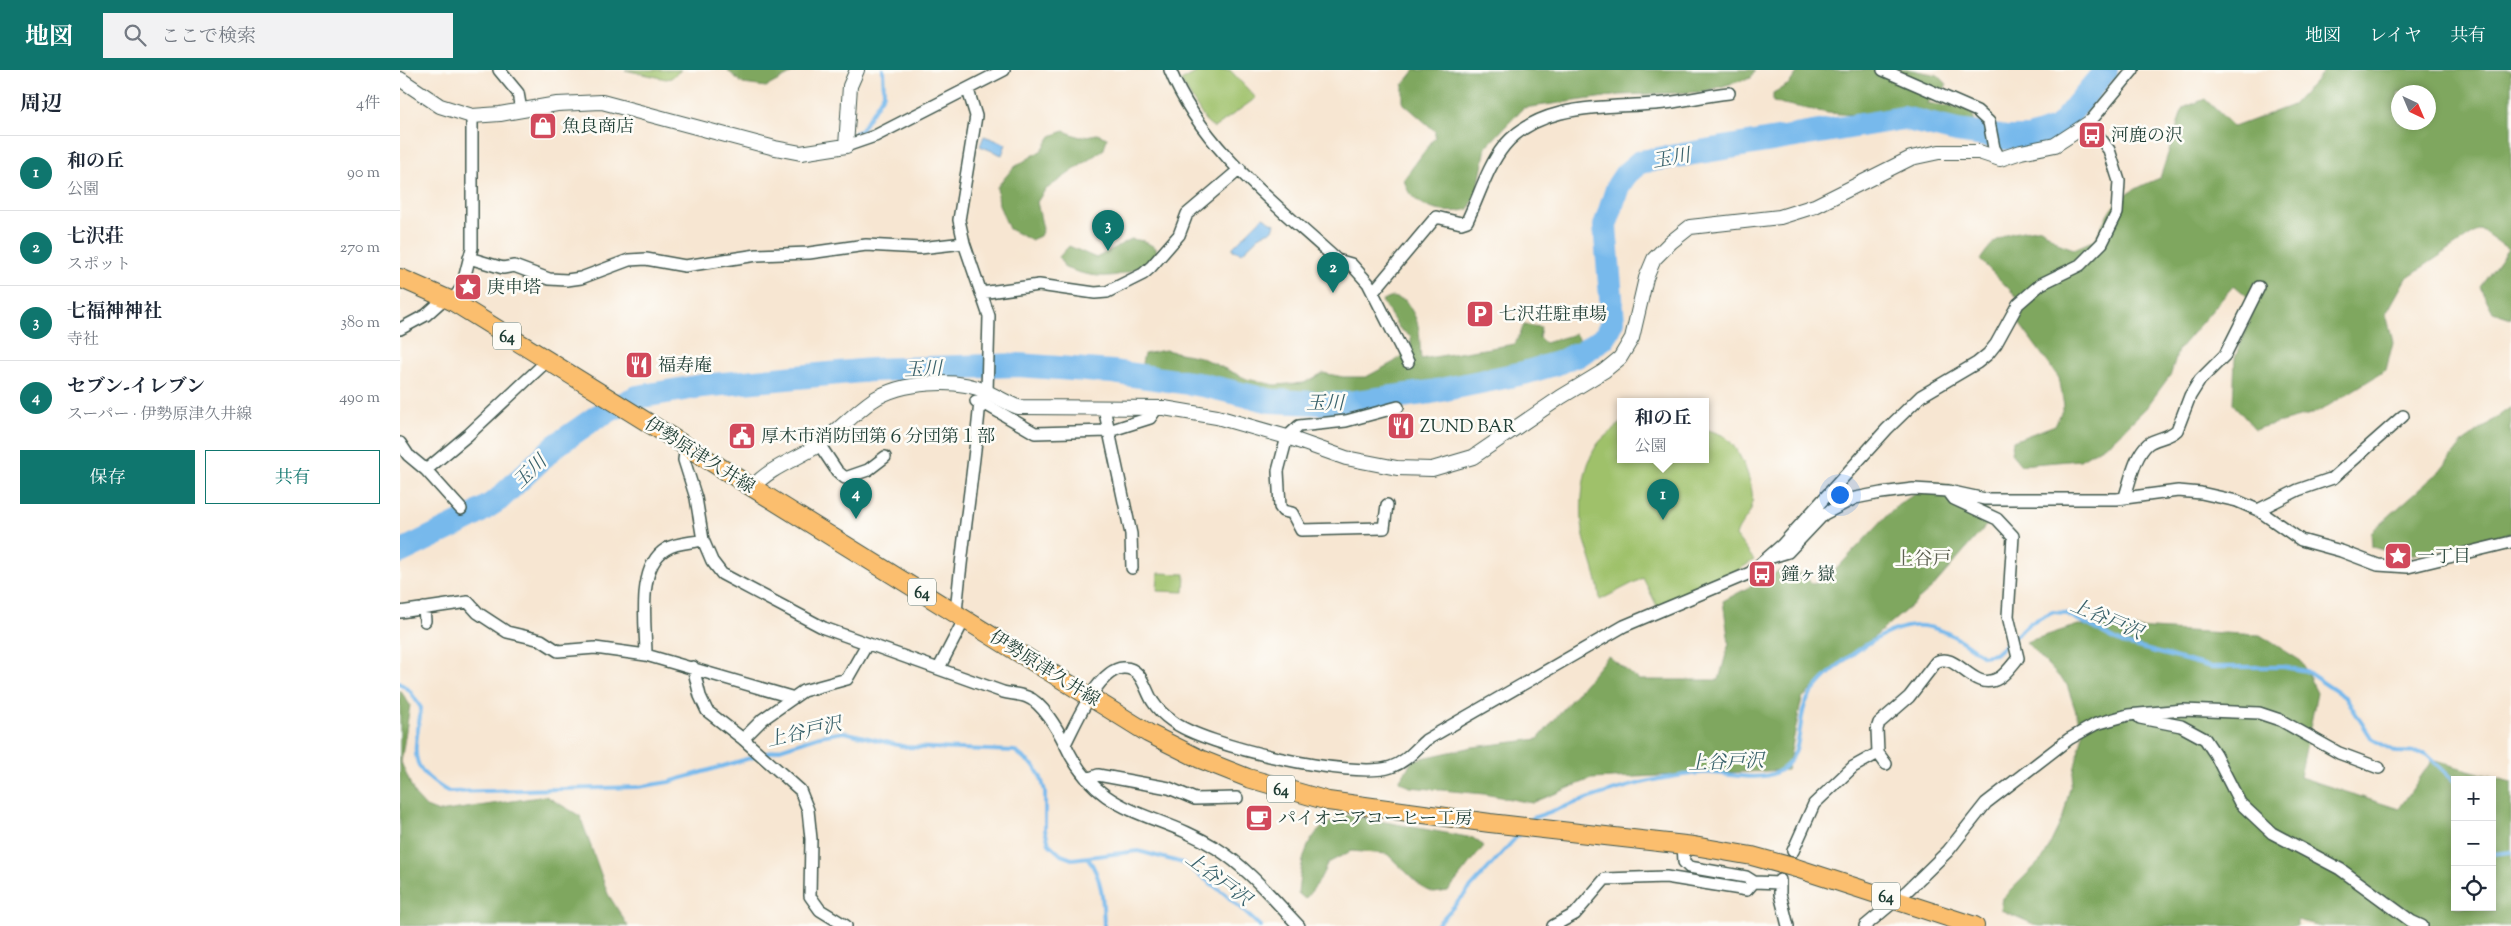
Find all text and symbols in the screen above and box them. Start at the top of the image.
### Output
search box [103,13,453,58]
text: 地図 [25,21,73,55]
icon: search [121,21,149,49]
text: ここで検索 [161,24,256,51]
text: 地図 [2305,24,2341,50]
text: レイヤ [2369,24,2422,50]
text: 共有 [2450,24,2486,50]
north arrow [2391,85,2436,130]
text: 周辺 [20,90,62,120]
text: 4件 [356,93,380,116]
shop icon: 魚良商店 [528,111,558,141]
place label: 魚良商店 [562,115,634,141]
bus stop icon: 河鹿の沢 [2077,120,2107,150]
place label: 河鹿の沢 [2111,124,2183,150]
water label: 玉川 [1650,143,1694,176]
text: 和の丘 [67,149,124,176]
text: 1 [33,162,39,185]
text: 90 m [347,162,380,185]
text: 公園 [67,179,99,202]
pin: 3 [1092,210,1124,251]
text: 七沢荘 [67,224,124,251]
text: 2 [32,237,40,260]
text: 270 m [340,237,380,260]
pin: 2 [1317,252,1349,293]
text: スポット [67,254,131,277]
place icon: 庚申塔 [453,272,483,302]
place label: 庚申塔 [487,276,541,302]
text: 七福神神社 [67,299,162,326]
parking icon: 七沢荘駐車場 [1465,299,1495,329]
place label: 七沢荘駐車場 [1499,303,1607,329]
text: 3 [33,312,39,335]
text: 380 m [340,312,380,335]
road number: 64 [493,322,521,350]
text: 寺社 [67,329,99,352]
restaurant icon: 福寿庵 [624,350,654,380]
place label: 福寿庵 [658,354,712,380]
water label: 玉川 [904,356,945,385]
text: セブン-イレブン [67,374,205,401]
text: 4 [32,387,40,410]
text: 490 m [339,387,380,410]
water label: 玉川 [1306,391,1346,418]
popup [1617,398,1709,463]
text: スーパー · 伊勢原津久井線 [67,404,252,427]
text: 和の丘 [1634,406,1692,433]
restaurant icon: ZUND BAR [1386,411,1416,441]
street label: 伊勢原津久井線 [639,412,759,501]
place label: ZUND BAR [1420,415,1516,441]
public building icon: 厚木市消防団第６分団第１部 [727,421,757,451]
place label: 厚木市消防団第６分団第１部 [761,425,995,451]
text: 公園 [1634,436,1667,459]
water label: 玉川 [508,449,555,496]
button: 保存 [20,450,195,504]
button: 共有 [205,450,380,504]
pin: 4 [840,478,872,519]
pin: 1 [1647,479,1679,520]
your location [1827,482,1853,508]
place icon: 一丁目 [2383,541,2413,571]
place label: 一丁目 [2417,545,2471,571]
district label: 上谷戸 [1894,547,1952,574]
bus stop icon: 鐘ヶ嶽 [1747,559,1777,589]
place label: 鐘ヶ嶽 [1781,563,1835,589]
road number: 64 [908,578,936,606]
water label: 上谷戸沢 [2066,593,2148,648]
street label: 伊勢原津久井線 [984,625,1104,714]
water label: 上谷戸沢 [764,711,847,755]
water label: 上谷戸沢 [1688,749,1767,778]
road number: 64 [1267,776,1295,802]
map controls [2451,776,2496,911]
button: + [2451,776,2496,821]
cafe icon: パイオニアコーヒー工房 [1244,803,1274,833]
place label: パイオニアコーヒー工房 [1278,807,1473,833]
button: − [2451,821,2496,866]
water label: 上谷戸沢 [1179,846,1258,915]
button: locate [2451,866,2496,911]
road number: 64 [1872,882,1900,909]

